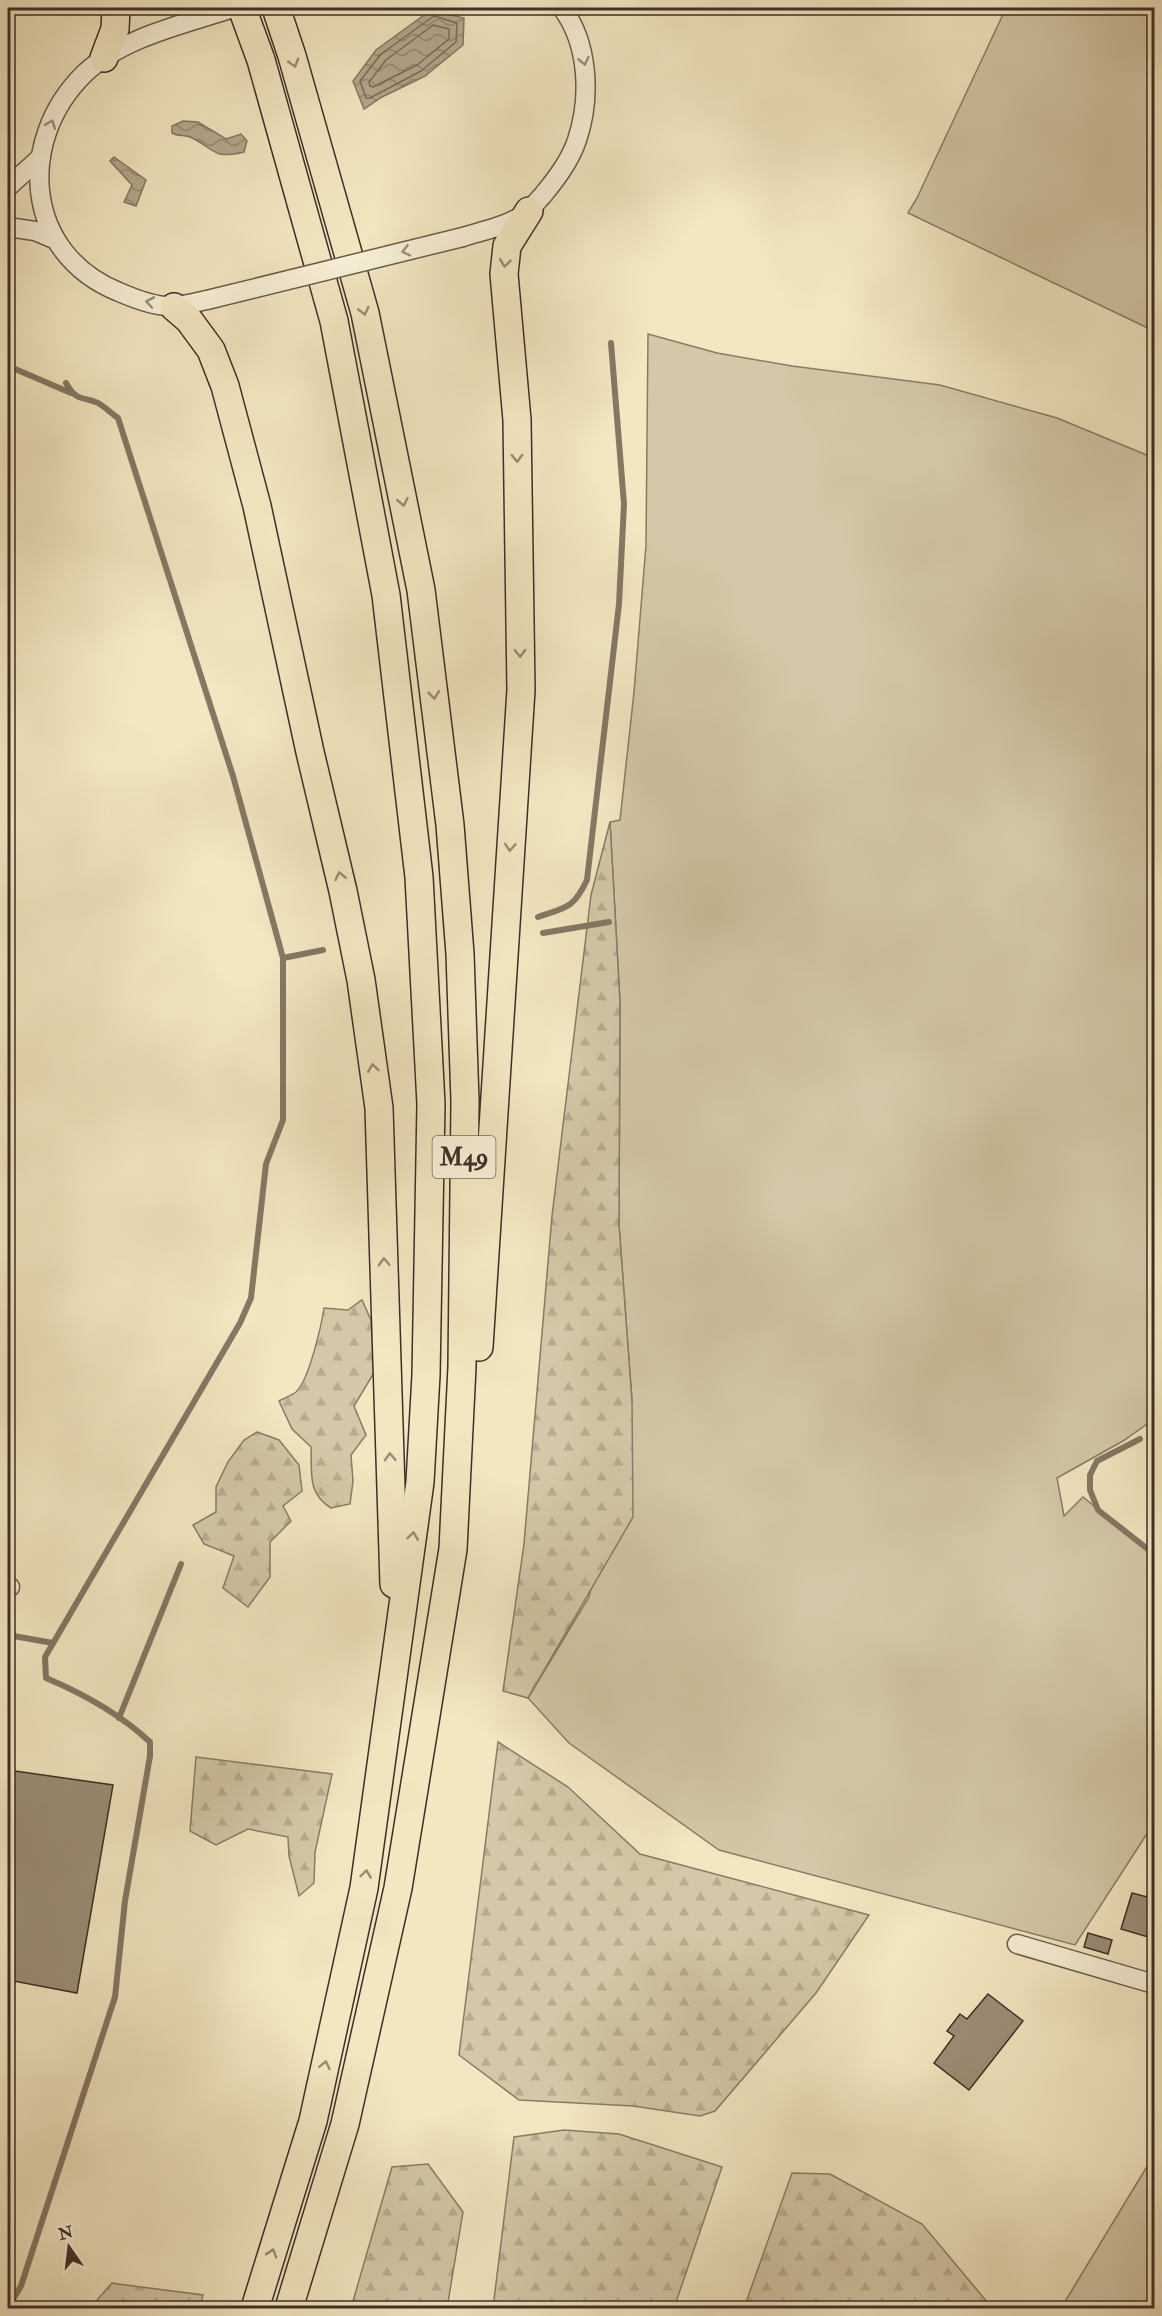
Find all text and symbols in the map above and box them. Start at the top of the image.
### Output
one-way arrow [576,56,589,66]
one-way arrow [287,57,299,68]
one-way arrow [44,120,57,130]
one-way arrow [401,243,411,256]
one-way arrow [499,259,512,268]
one-way arrow [145,296,155,309]
one-way arrow [357,306,370,316]
one-way arrow [511,453,524,462]
one-way arrow [396,497,409,507]
one-way arrow [514,648,526,657]
one-way arrow [427,690,440,699]
one-way arrow [504,843,517,852]
one-way arrow [334,871,347,881]
one-way arrow [368,1063,380,1072]
road number: M49 [432,1136,496,1178]
one-way arrow [378,1258,390,1267]
one-way arrow [384,1453,396,1462]
one-way arrow [407,1531,419,1540]
one-way arrow [359,1870,371,1879]
one-way arrow [318,2060,331,2070]
north arrow [39,2217,99,2277]
text: N [55,2222,76,2245]
one-way arrow [265,2248,277,2259]

